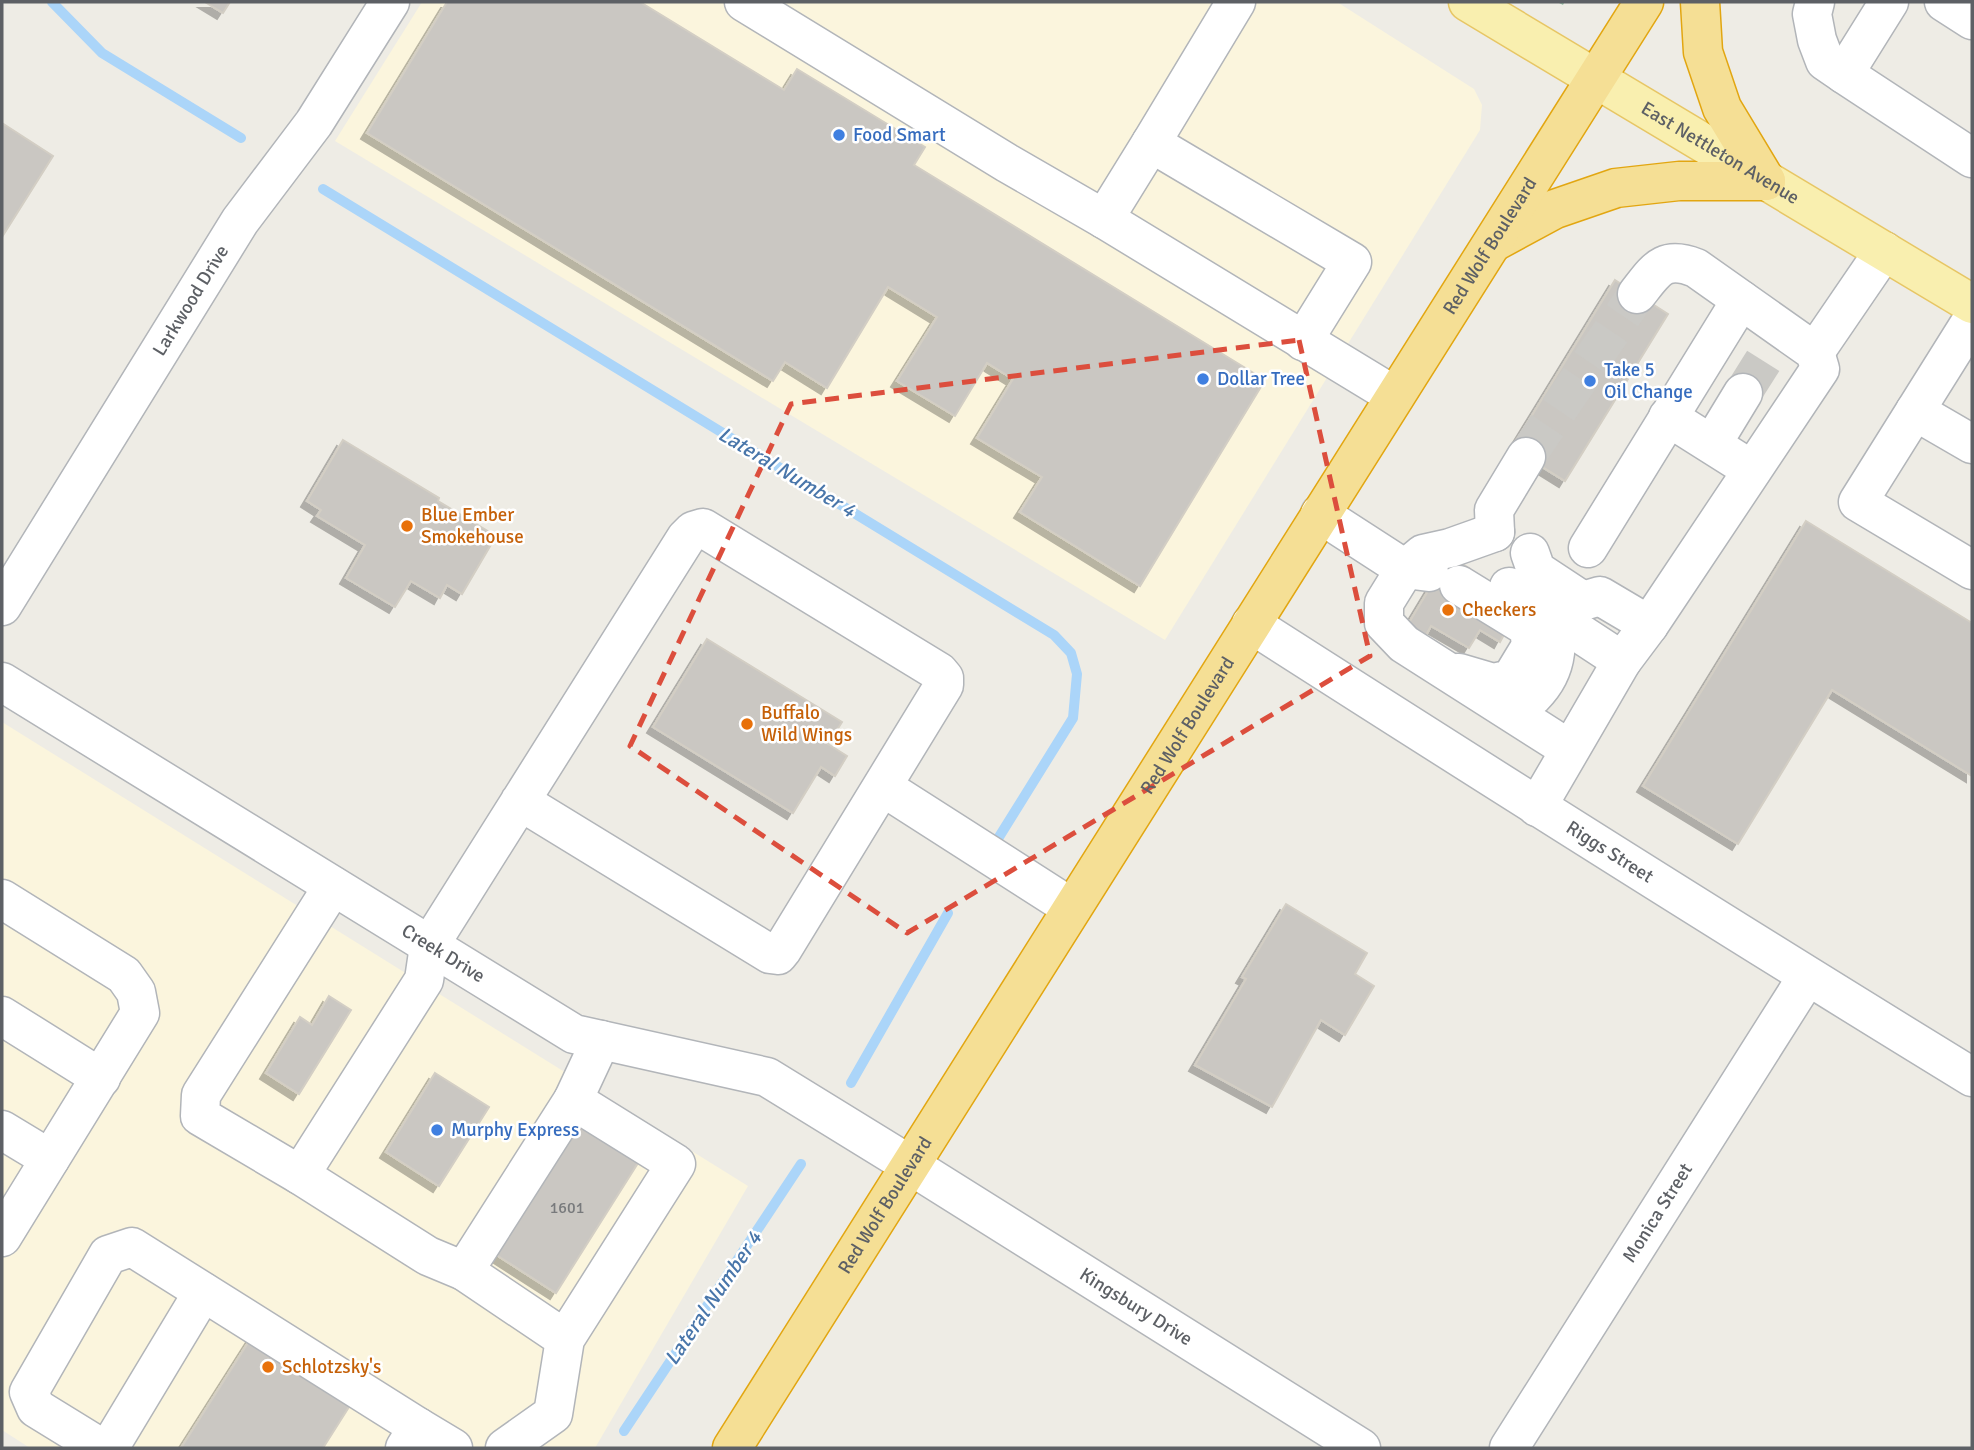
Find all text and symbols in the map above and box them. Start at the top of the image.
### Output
street label: East Nettleton Avenue [1637,96,1804,210]
place label: Food Smart [853,123,946,147]
marker: Food Smart [831,127,847,143]
street label: Red Wolf Boulevard [1438,173,1542,319]
street label: Larkwood Drive [147,241,234,361]
place label: Take 5 Oil Change [1604,358,1693,404]
place label: Dollar Tree [1217,367,1305,391]
marker: Dollar Tree [1195,371,1211,387]
marker: Take 5 Oil Change [1582,373,1598,389]
water label: Lateral Number 4 [714,421,861,524]
place label: Blue Ember Smokehouse [421,503,524,549]
marker: Blue Ember Smokehouse [399,518,415,534]
place label: Checkers [1462,598,1536,622]
marker: Checkers [1440,602,1456,618]
street label: Red Wolf Boulevard [1135,652,1240,799]
place label: Buffalo Wild Wings [761,701,852,747]
marker: Buffalo Wild Wings [739,716,755,732]
street label: Riggs Street [1562,815,1658,889]
street label: Creek Drive [397,919,489,988]
place label: Murphy Express [451,1118,579,1142]
marker: Murphy Express [429,1122,445,1138]
street label: Red Wolf Boulevard [833,1132,937,1278]
street label: Monica Street [1617,1159,1698,1267]
house number: 1601 [550,1198,584,1218]
water label: Lateral Number 4 [659,1226,768,1370]
street label: Kingsbury Drive [1075,1262,1197,1351]
place label: Schlotzsky's [282,1355,381,1379]
marker: Schlotzsky's [260,1359,276,1375]

